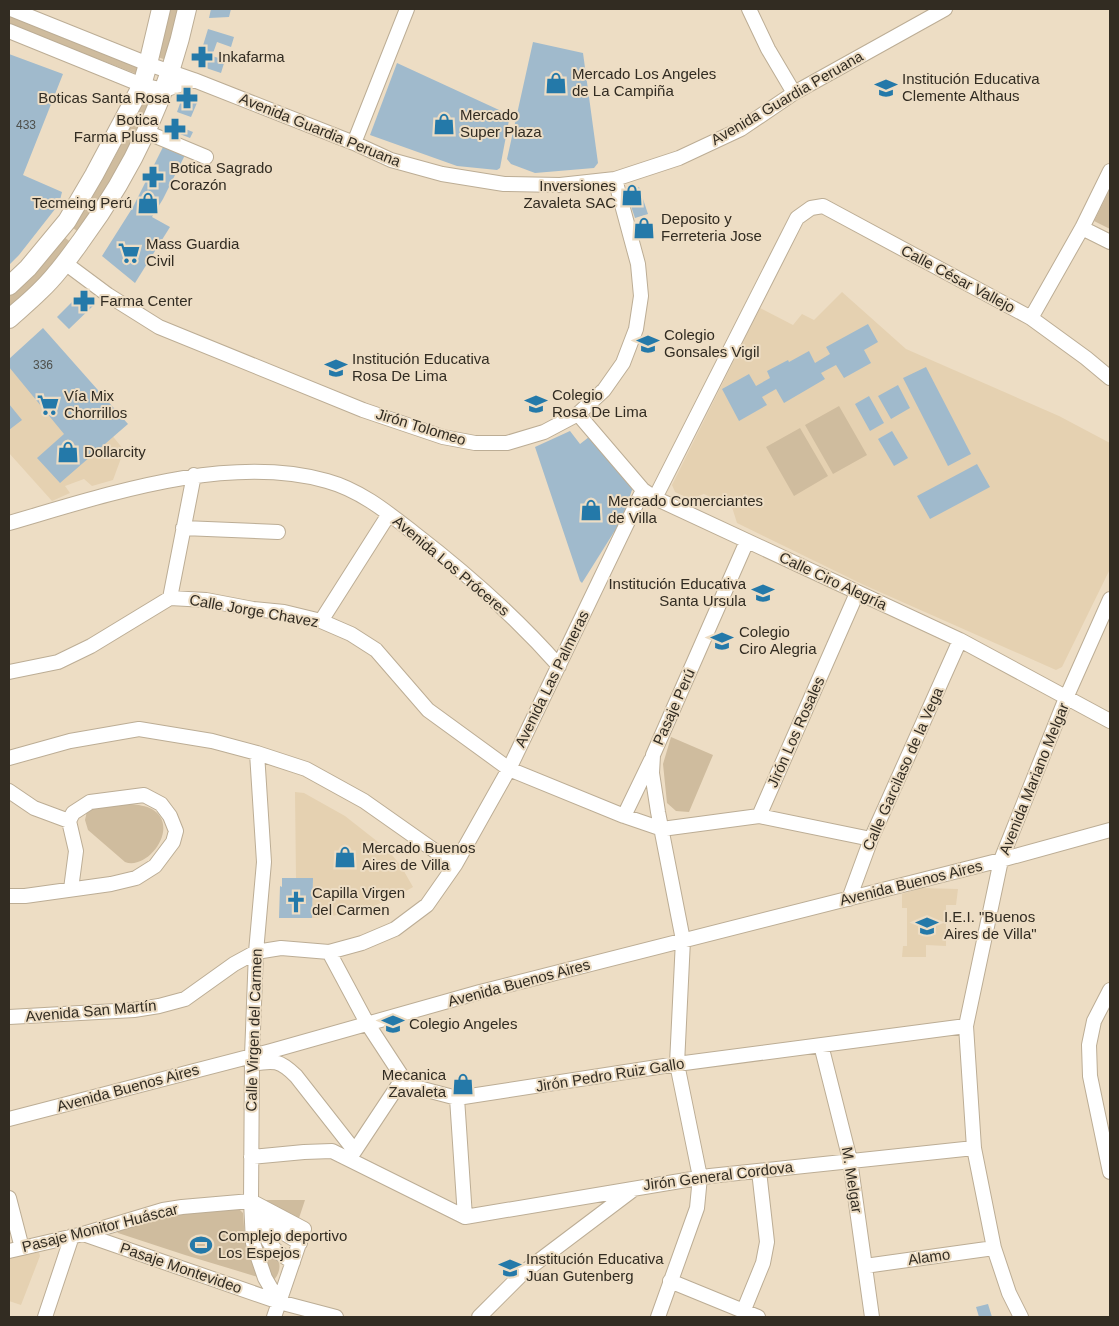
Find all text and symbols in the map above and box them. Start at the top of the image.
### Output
pharmacy icon: Inkafarma [189,44,215,70]
street label: Avenida Guardia Peruana [708,47,866,148]
place label: Inkafarma [218,48,285,65]
place label: Mercado Los Angeles de La Campiña [572,65,716,99]
shop icon: Mercado Los Angeles de La Campiña [543,70,569,96]
place label: Institución Educativa Clemente Althaus [902,70,1040,104]
school or university icon: Institución Educativa Clemente Althaus [873,75,899,101]
pharmacy icon: Boticas Santa Rosa [174,85,200,111]
place label: Boticas Santa Rosa [38,89,171,106]
street label: Avenida Guardia Peruana [237,89,404,170]
place label: Mercado Super Plaza [460,106,542,140]
place label: Botica Farma Pluss [74,111,159,145]
shop icon: Mercado Super Plaza [431,111,457,137]
pharmacy icon: Botica Farma Pluss [162,116,188,142]
house number: 433 [16,118,36,132]
place label: Botica Sagrado Corazón [170,159,273,193]
pharmacy icon: Botica Sagrado Corazón [140,164,166,190]
place label: Inversiones Zavaleta SAC [523,177,616,211]
shop icon: Inversiones Zavaleta SAC [619,182,645,208]
shop icon: Tecmeing Perú [135,190,161,216]
place label: Tecmeing Perú [32,194,132,211]
place label: Deposito y Ferreteria Jose [661,210,762,244]
shop icon: Deposito y Ferreteria Jose [631,215,657,241]
place label: Mass Guardia Civil [146,235,240,269]
supermarket icon: Mass Guardia Civil [116,240,142,266]
street label: Calle César Vallejo [898,241,1018,316]
pharmacy icon: Farma Center [71,288,97,314]
place label: Farma Center [100,292,193,309]
place label: Colegio Gonsales Vigil [664,326,760,360]
school or university icon: Colegio Gonsales Vigil [635,331,661,357]
place label: Institución Educativa Rosa De Lima [352,350,490,384]
school or university icon: Institución Educativa Rosa De Lima [323,355,349,381]
house number: 336 [33,358,53,372]
place label: Colegio Rosa De Lima [552,386,648,420]
place label: Vía Mix Chorrillos [64,387,127,421]
school or university icon: Colegio Rosa De Lima [523,391,549,417]
supermarket icon: Vía Mix Chorrillos [35,392,61,418]
street label: Jirón Tolomeo [374,405,468,448]
shop icon: Dollarcity [55,439,81,465]
place label: Dollarcity [84,443,146,460]
place label: Mercado Comerciantes de Villa [608,492,763,526]
shop icon: Mercado Comerciantes de Villa [578,497,604,523]
street label: Avenida Los Próceres [390,512,513,619]
street label: Calle Ciro Alegría [777,548,890,613]
place label: Institución Educativa Santa Ursula [608,575,747,609]
school or university icon: Institución Educativa Santa Ursula [750,580,776,606]
street label: Calle Jorge Chavez [188,591,320,630]
street label: Avenida Las Palmeras [511,608,592,750]
place label: Colegio Ciro Alegria [739,623,817,657]
school or university icon: Colegio Ciro Alegria [709,628,735,654]
street label: Pasaje Perú [649,666,698,748]
street label: Jirón Los Rosales [764,674,828,790]
street label: Calle Garcilaso de la Vega [859,684,947,853]
street label: Avenida Mariano Melgar [995,700,1072,857]
place label: Mercado Buenos Aires de Villa [362,839,475,873]
shop icon: Mercado Buenos Aires de Villa [332,844,358,870]
street label: Avenida Buenos Aires [838,857,984,908]
place label: Capilla Virgen del Carmen [312,884,405,918]
church icon: Capilla Virgen del Carmen [283,889,309,915]
place label: I.E.I. "Buenos Aires de Villa" [944,908,1037,942]
school or university icon: I.E.I. "Buenos Aires de Villa" [914,913,940,939]
street label: Calle Virgen del Carmen [242,948,265,1112]
street label: Avenida Buenos Aires [446,955,592,1010]
street label: Avenida San Martín [25,996,157,1025]
school or university icon: Colegio Angeles [380,1011,406,1037]
place label: Colegio Angeles [409,1015,517,1032]
street label: Jirón Pedro Ruiz Gallo [534,1054,685,1095]
street label: Avenida Buenos Aires [55,1060,201,1115]
place label: Mecanica Zavaleta [382,1066,447,1100]
shop icon: Mecanica Zavaleta [450,1071,476,1097]
street label: M. Melgar [839,1146,866,1214]
street label: Jirón General Cordova [642,1158,795,1193]
street label: Pasaje Monitor Huáscar [20,1200,180,1255]
place label: Complejo deportivo Los Espejos [218,1227,347,1261]
sports icon: Complejo deportivo Los Espejos [188,1232,214,1258]
street label: Pasaje Montevideo [118,1239,244,1296]
street label: Alamo [907,1245,951,1268]
place label: Institución Educativa Juan Gutenberg [526,1250,664,1284]
school or university icon: Institución Educativa Juan Gutenberg [497,1255,523,1281]

